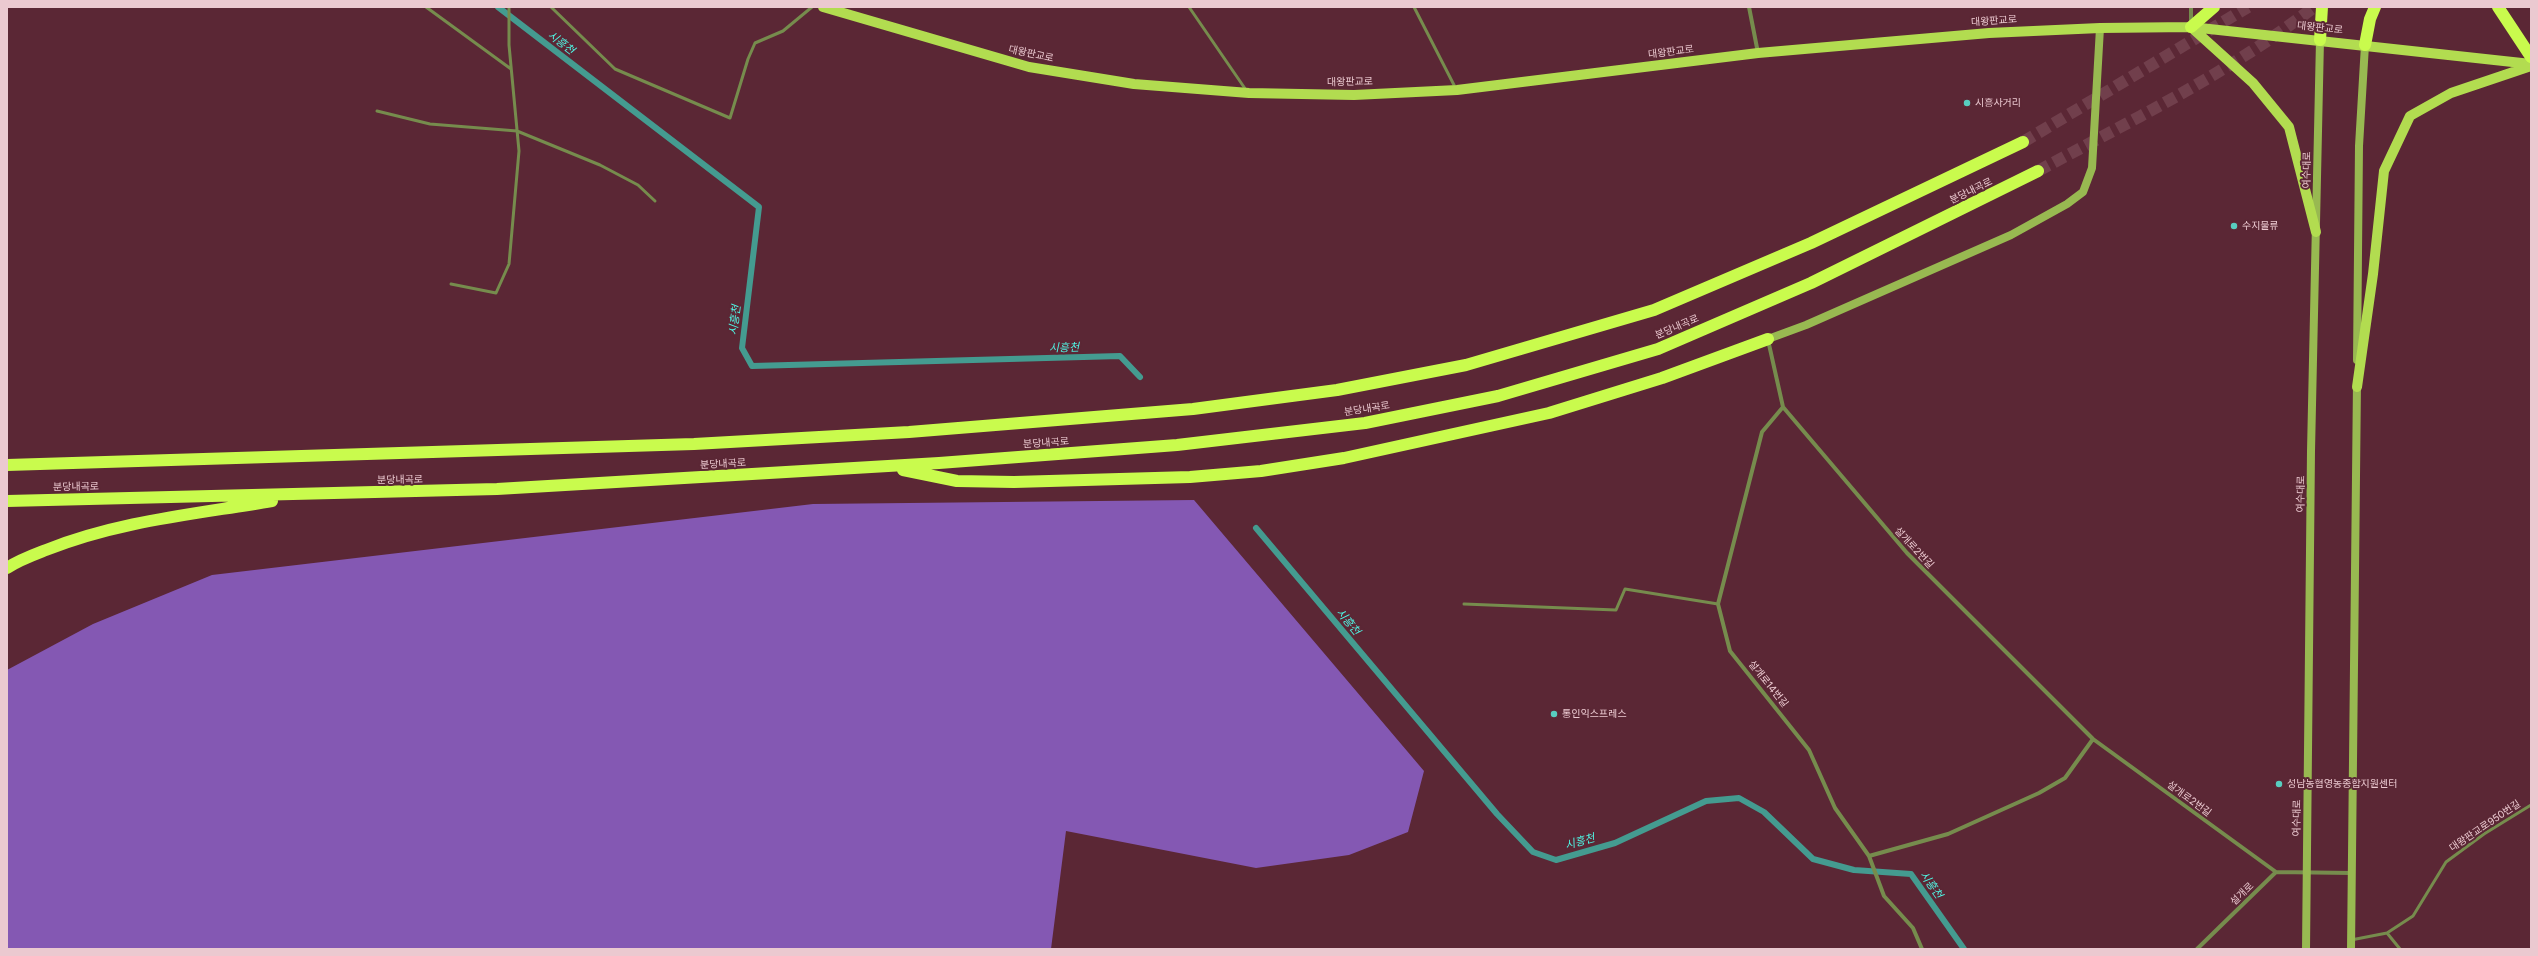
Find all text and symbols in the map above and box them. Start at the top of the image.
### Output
street label: 대왕판교로 [1971,13,2017,29]
street label: 대왕판교로 [2296,20,2344,36]
water label: 시흥천 [545,29,577,57]
street label: 대왕판교로 [1007,43,1055,65]
street label: 대왕판교로 [1647,43,1695,61]
street label: 대왕판교로 [1327,76,1373,88]
place label: 시흥사거리 [1975,97,2021,109]
marker: 시흥사거리 [1962,98,1972,108]
street label: 여수대로 [2301,151,2313,189]
street label: 분당내곡로 [1948,176,1994,206]
place label: 수지물류 [2242,220,2279,232]
marker: 수지물류 [2229,221,2239,231]
water label: 시흥천 [727,304,743,336]
street label: 분당내곡로 [1653,312,1701,342]
water label: 시흥천 [1049,341,1079,355]
street label: 분당내곡로 [1343,399,1391,419]
street label: 분당내곡로 [1023,435,1069,451]
street label: 분당내곡로 [700,457,746,471]
street label: 분당내곡로 [377,474,423,486]
street label: 여수대로 [2295,475,2307,513]
street label: 분당내곡로 [53,481,99,493]
street label: 설개로2번길 [1892,525,1936,571]
water label: 시흥천 [1333,606,1363,638]
street label: 설개로14번길 [1746,658,1790,710]
place label: 통인익스프레스 [1562,708,1626,720]
marker: 통인익스프레스 [1549,709,1559,719]
place label: 성남농협영농종합지원센터 [2287,778,2397,790]
street label: 설개로2번길 [2164,779,2214,819]
marker: 성남농협영농종합지원센터 [2274,779,2284,789]
street label: 대왕판교로950번길 [2447,798,2523,854]
street label: 여수대로 [2291,799,2303,837]
water label: 시흥천 [1564,831,1596,853]
water label: 시흥천 [1917,869,1945,901]
street label: 설개로 [2228,880,2256,908]

